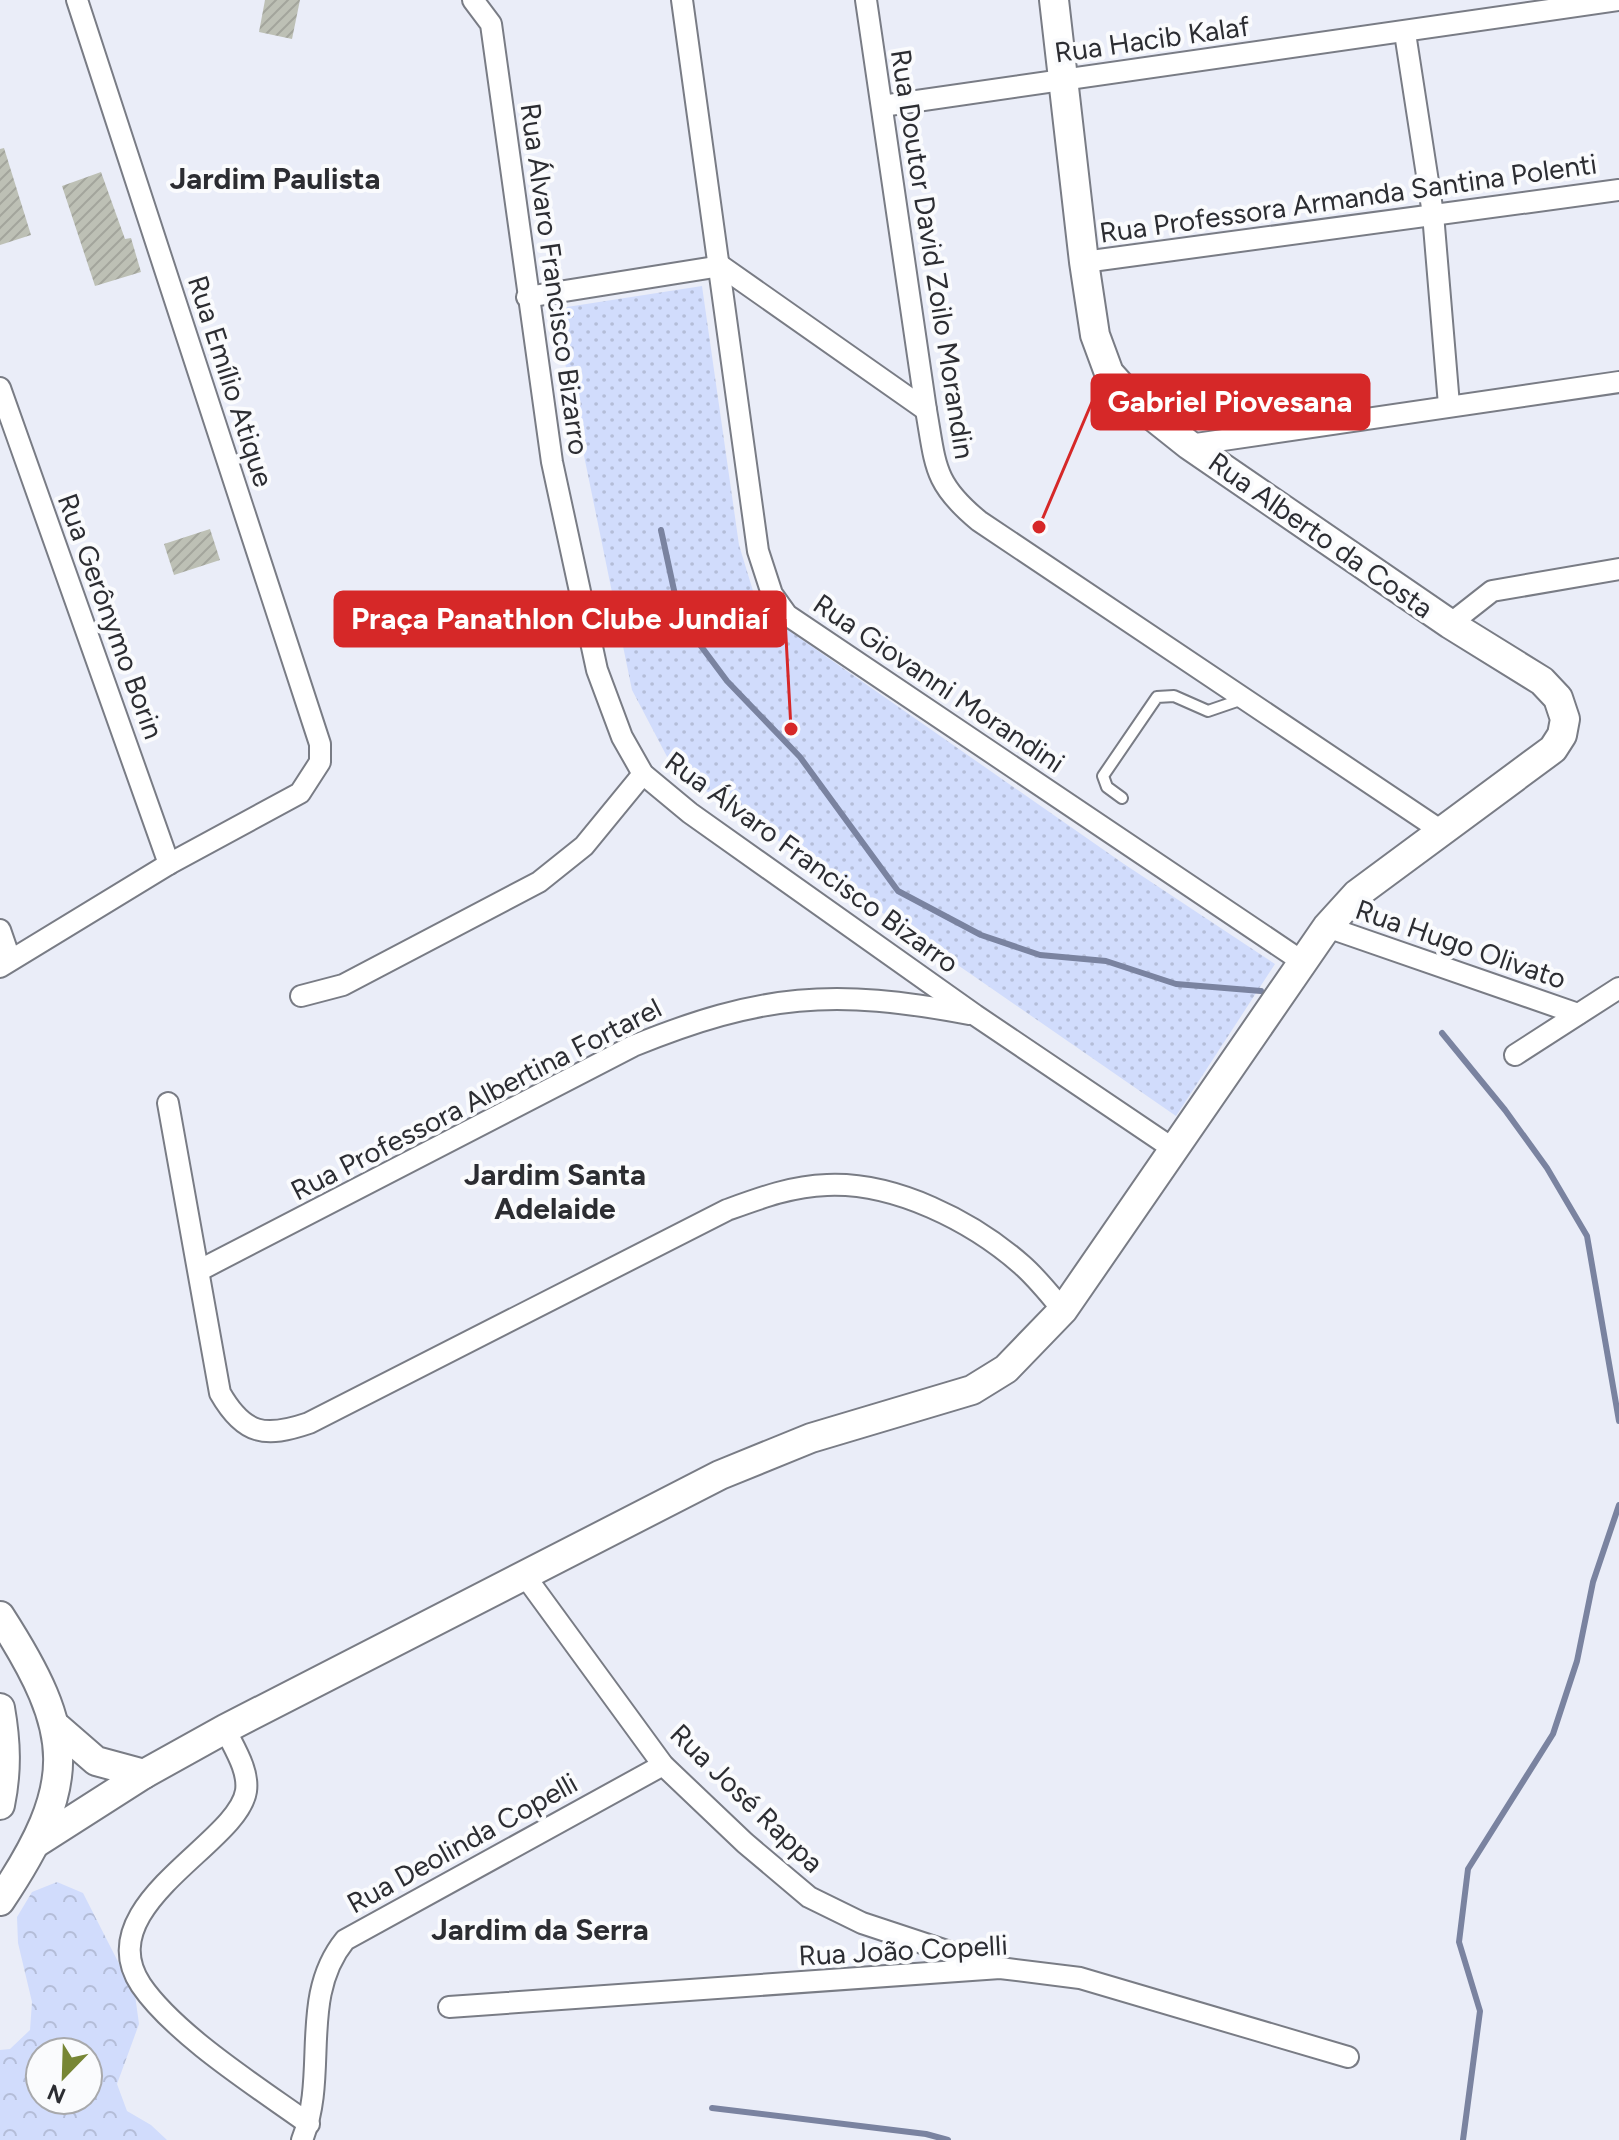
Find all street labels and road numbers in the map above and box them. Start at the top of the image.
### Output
street label: Rua Hacib Kalaf [1052,8,1252,70]
street label: Rua Doutor David Zoilo Morandin [884,47,982,461]
street label: Rua Álvaro Francisco Bizarro [513,101,597,457]
street label: Rua Professora Armanda Santina Polenti [1097,146,1599,250]
street label: Rua Emílio Atique [181,271,281,491]
street label: Rua Alberto da Costa [1202,445,1440,625]
street label: Rua Gerônymo Borin [51,489,171,743]
street label: Rua Giovanni Morandini [807,586,1071,780]
street label: Rua Álvaro Francisco Bizarro [659,744,965,980]
street label: Rua Hugo Olivato [1351,892,1571,996]
street label: Rua Professora Albertina Fortarel [285,990,667,1208]
street label: Rua José Rappa [663,1716,831,1880]
street label: Rua Deolinda Copelli [341,1766,583,1920]
street label: Rua João Copelli [798,1928,1008,1972]

